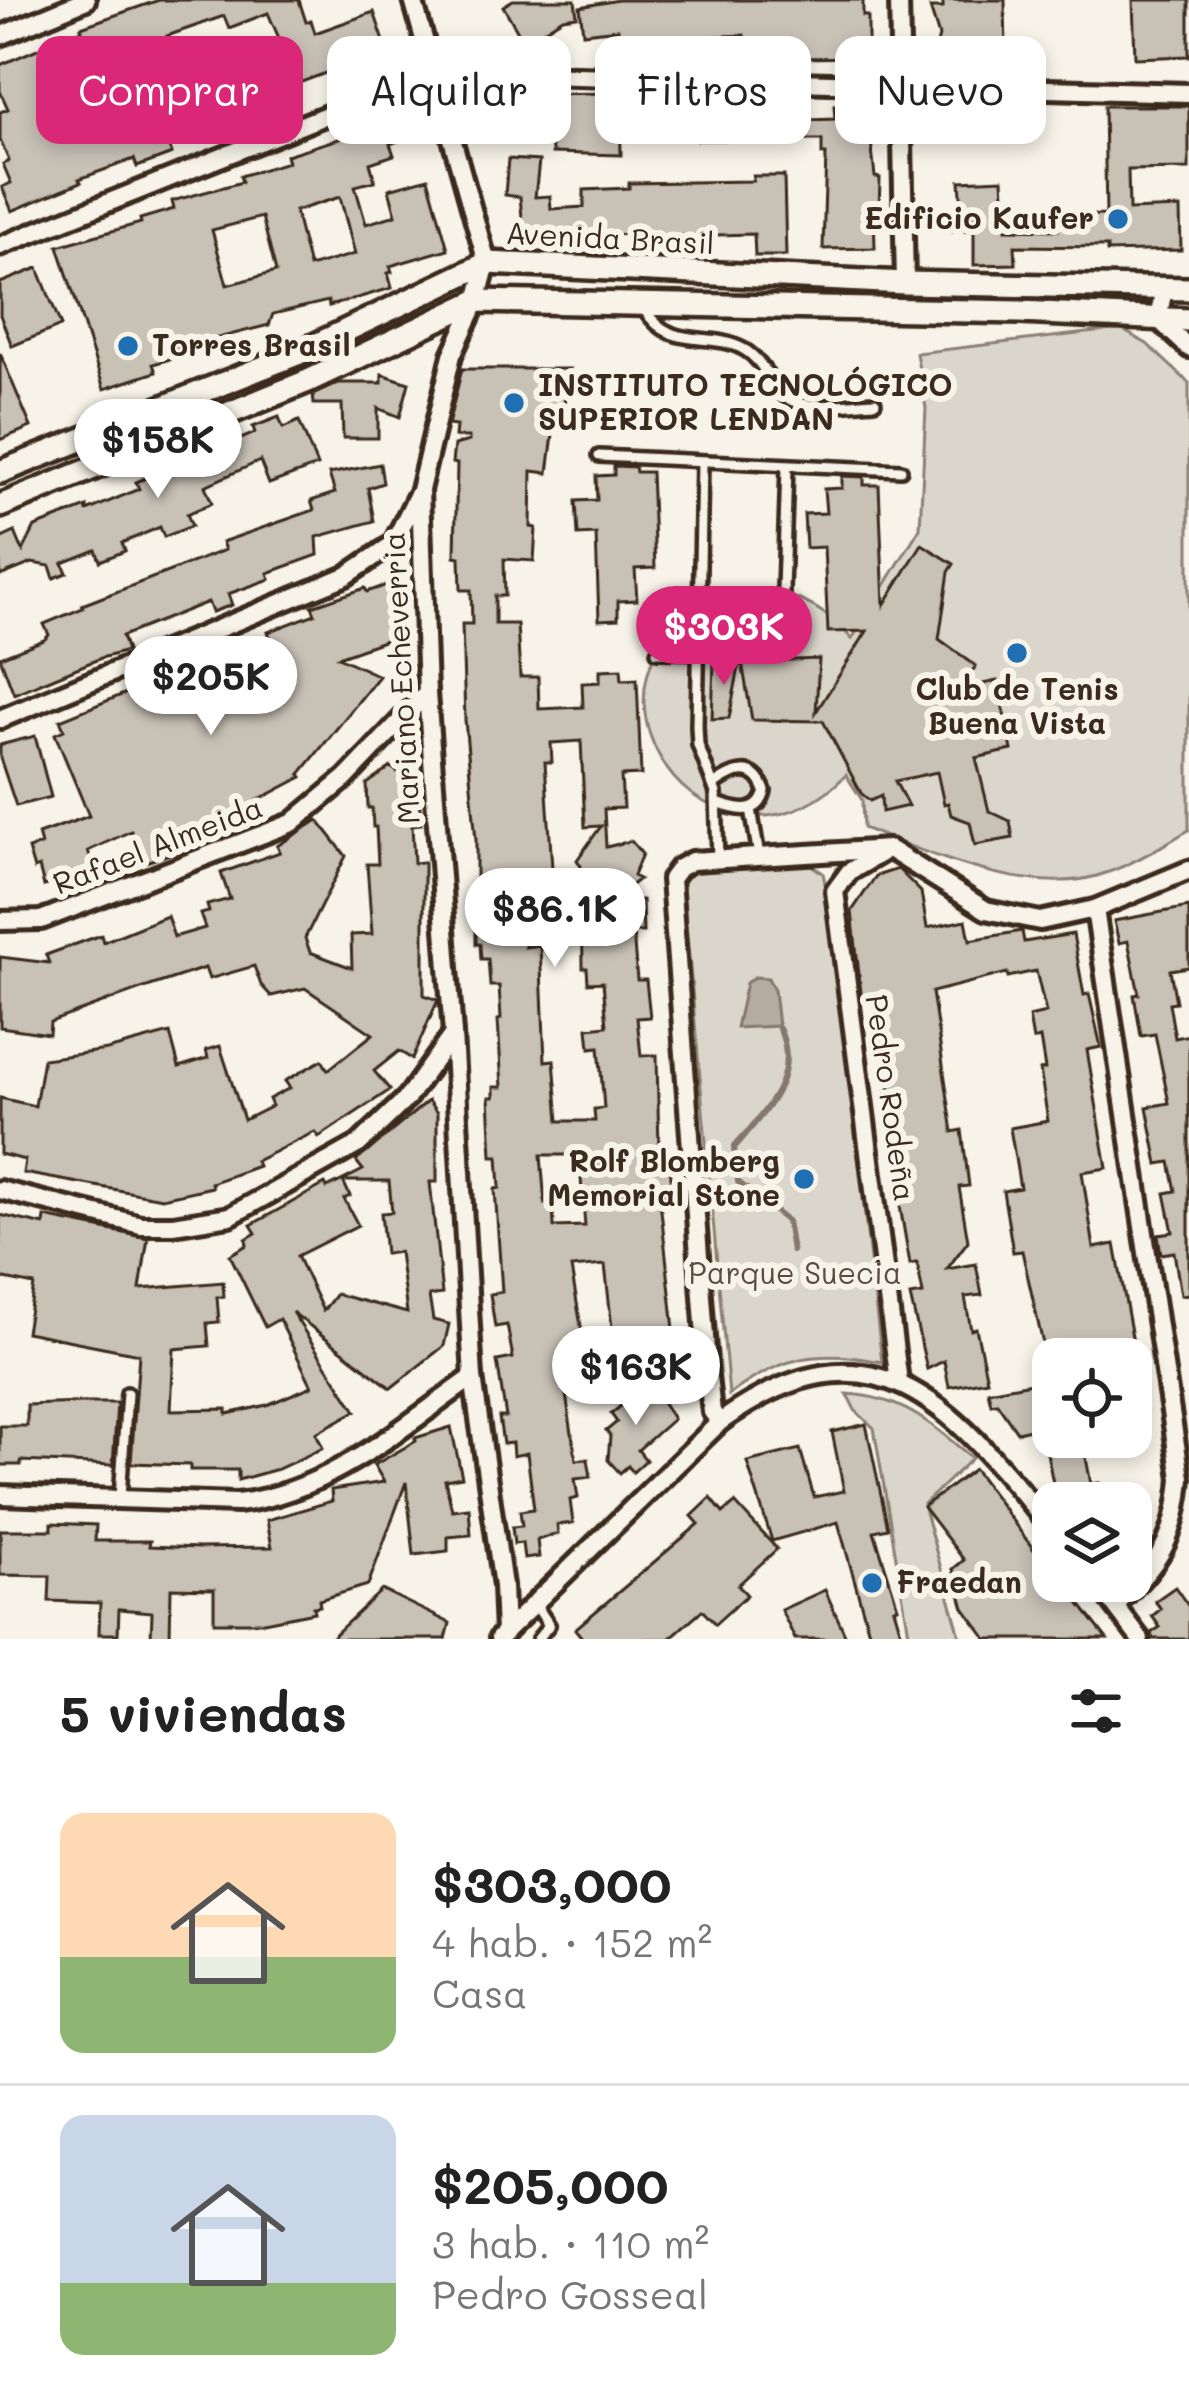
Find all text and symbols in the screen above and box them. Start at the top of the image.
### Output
chip: Comprar [36,36,303,144]
chip: Alquilar [327,36,571,144]
chip: Filtros [595,36,811,144]
chip: Nuevo [835,36,1046,144]
place label: Edificio Kaufer [864,197,1094,237]
marker: Edificio Kaufer [1105,206,1131,232]
street label: Avenida Brasil [505,212,716,262]
place label: Torres Brasil [152,324,351,364]
marker: Torres Brasil [115,333,141,359]
place label: INSTITUTO TECNOLÓGICO SUPERIOR LENDAN [538,364,953,438]
marker: INSTITUTO TECNOLÓGICO SUPERIOR LENDAN [501,390,527,416]
pin: $158K [74,399,242,501]
text: $158K [101,412,215,463]
street label: Mariano Echeverria [372,531,428,825]
pin: $303K [640,586,808,688]
text: $303K [663,599,785,650]
pin: $205K [127,636,295,738]
marker: Club de Tenis Buena Vista [1004,640,1030,666]
text: $205K [151,649,271,700]
place label: Club de Tenis Buena Vista [915,668,1119,742]
street label: Rafael Almeida [47,786,268,903]
pin: $86.1K [457,868,653,970]
text: $86.1K [492,881,618,932]
street label: Pedro Rodeña [858,992,926,1204]
place label: Rolf Blomberg Memorial Stone [547,1140,780,1214]
marker: Rolf Blomberg Memorial Stone [791,1166,817,1192]
park label: Parque Suecia [688,1252,902,1292]
pin: $163K [552,1326,720,1428]
map controls [1032,1338,1152,1602]
button: locate [1032,1338,1152,1458]
text: $163K [579,1339,693,1390]
button: layers [1032,1482,1152,1602]
place label: Fraedan [896,1561,1022,1601]
marker: Fraedan [859,1570,885,1596]
text: 5 viviendas [60,1678,347,1745]
icon: filters [1063,1678,1129,1744]
text: $303,000 [432,1849,672,1916]
icon: home [156,1861,300,2005]
text: 4 hab. · 152 m² [432,1916,712,1967]
text: Casa [432,1967,527,2018]
text: $205,000 [432,2150,669,2217]
icon: home [156,2163,300,2307]
text: 3 hab. · 110 m² [432,2217,709,2268]
text: Pedro Gosseal [432,2268,708,2319]

